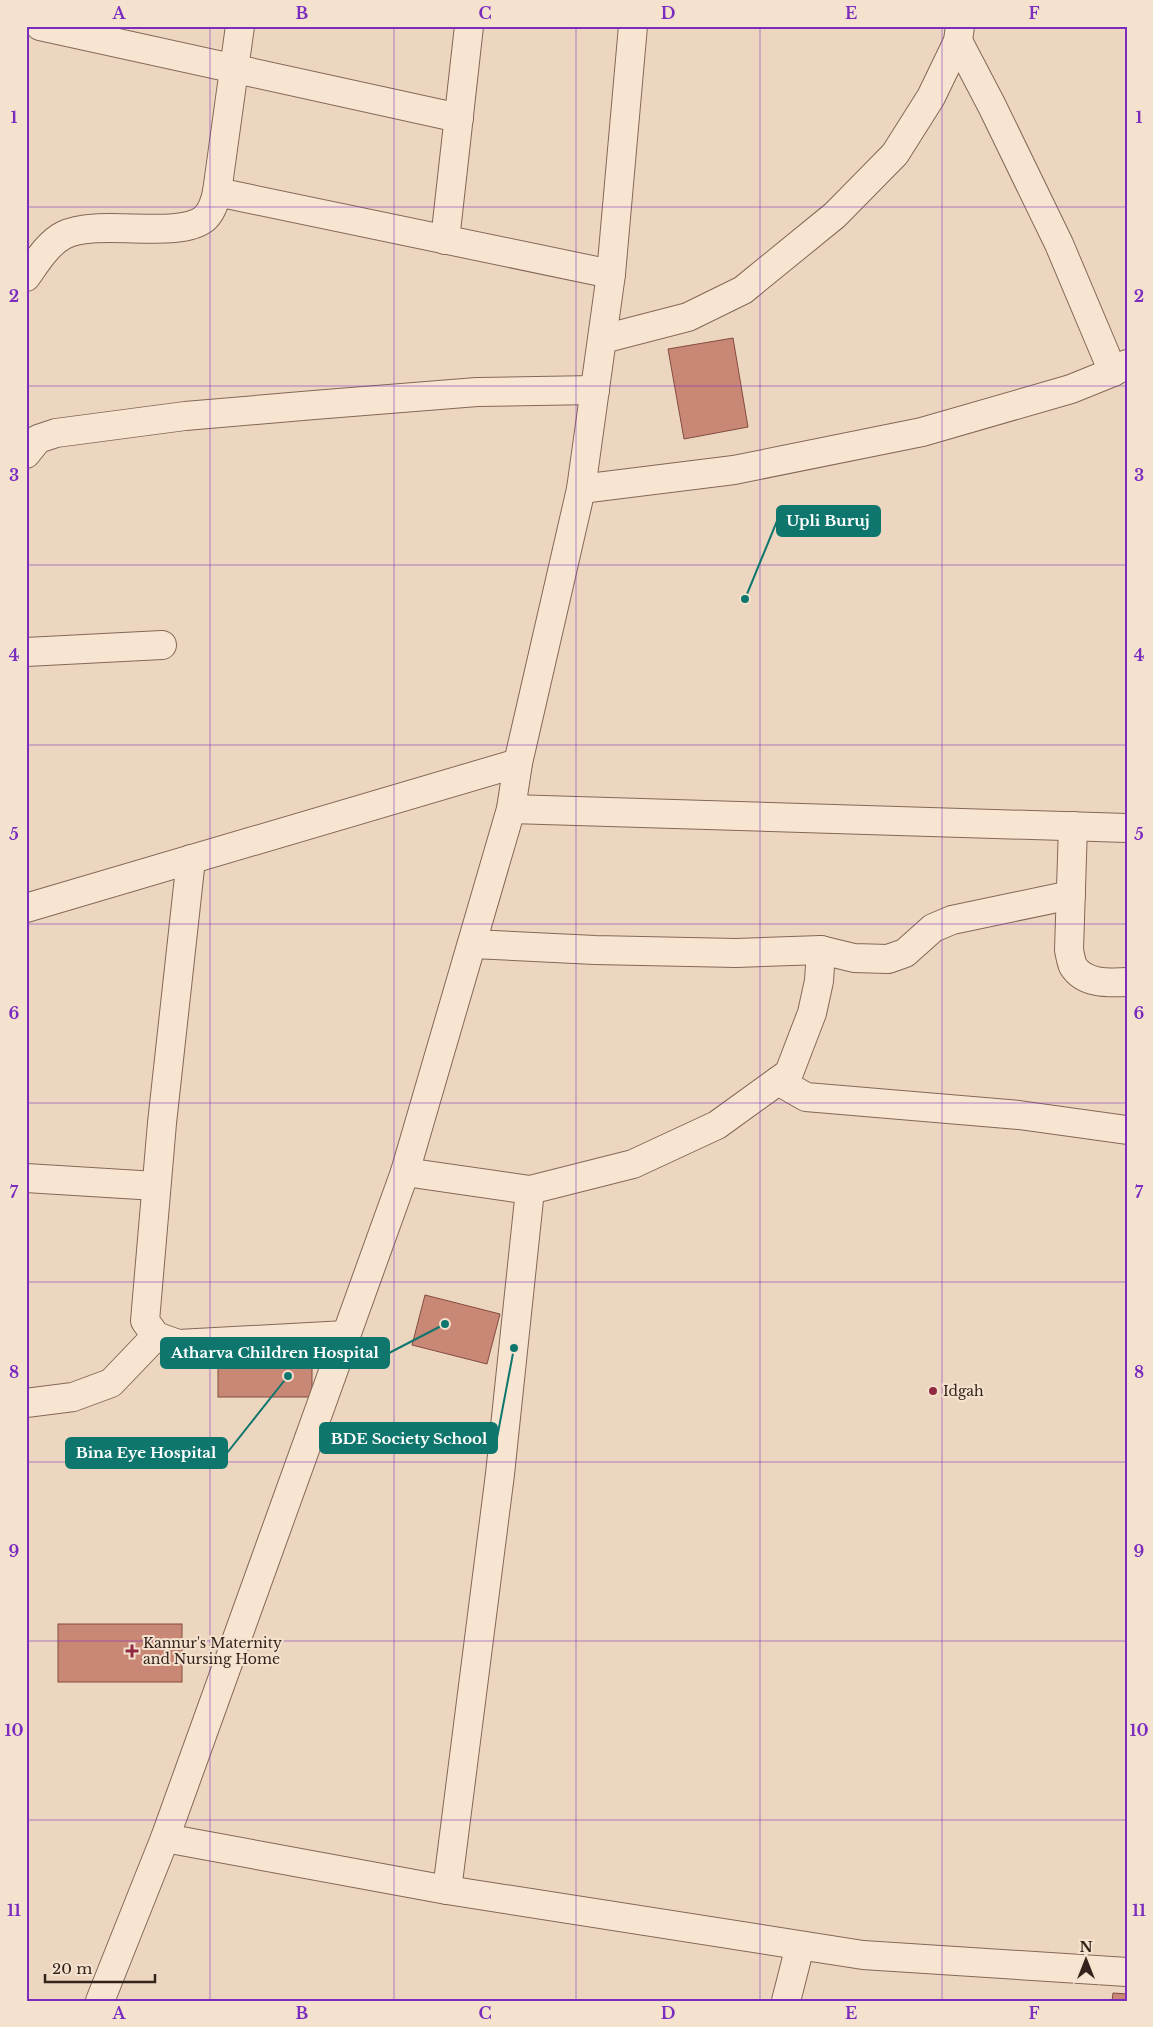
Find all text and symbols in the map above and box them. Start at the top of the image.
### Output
text: A [112,3,127,23]
text: B [296,3,309,23]
text: C [478,3,492,23]
text: D [661,3,675,23]
text: E [845,3,857,23]
text: F [1028,3,1040,23]
text: 1 [11,107,18,127]
text: 1 [1136,107,1143,127]
text: 2 [9,286,19,306]
text: 2 [1134,286,1144,306]
text: 3 [9,465,19,485]
text: 3 [1134,465,1144,485]
callout: Upli Buruj [777,506,880,536]
text: Upli Buruj [786,511,870,530]
text: 4 [9,645,19,665]
text: 4 [1134,645,1144,665]
text: 5 [9,824,19,844]
text: 5 [1134,824,1144,844]
text: 6 [9,1003,20,1023]
text: 6 [1134,1003,1145,1023]
text: 7 [10,1182,19,1202]
text: 7 [1135,1182,1144,1202]
callout: Atharva Children Hospital [161,1338,389,1368]
text: Atharva Children Hospital [170,1343,380,1362]
text: 8 [9,1362,19,1382]
text: 8 [1134,1362,1144,1382]
place label: Idgah [943,1382,984,1400]
marker: Idgah [927,1385,939,1397]
callout: BDE Society School [320,1423,497,1453]
text: BDE Society School [331,1429,488,1448]
callout: Bina Eye Hospital [66,1438,227,1468]
text: Bina Eye Hospital [76,1443,217,1462]
text: 9 [9,1541,20,1561]
text: 9 [1134,1541,1145,1561]
place label: Kannur's Maternity and Nursing Home [143,1634,282,1668]
marker: Kannur's Maternity and Nursing Home [125,1644,139,1658]
text: 10 [4,1720,24,1740]
text: 10 [1129,1720,1149,1740]
text: 11 [7,1900,21,1920]
text: 11 [1132,1900,1146,1920]
north arrow [1060,1934,1110,1984]
text: N [1079,1938,1093,1956]
scale bar [45,1952,155,1984]
text: 20 m [52,1959,92,1978]
text: A [112,2003,127,2023]
text: B [296,2003,309,2023]
text: C [478,2003,492,2023]
text: D [661,2003,675,2023]
text: E [845,2003,857,2023]
text: F [1028,2003,1040,2023]

